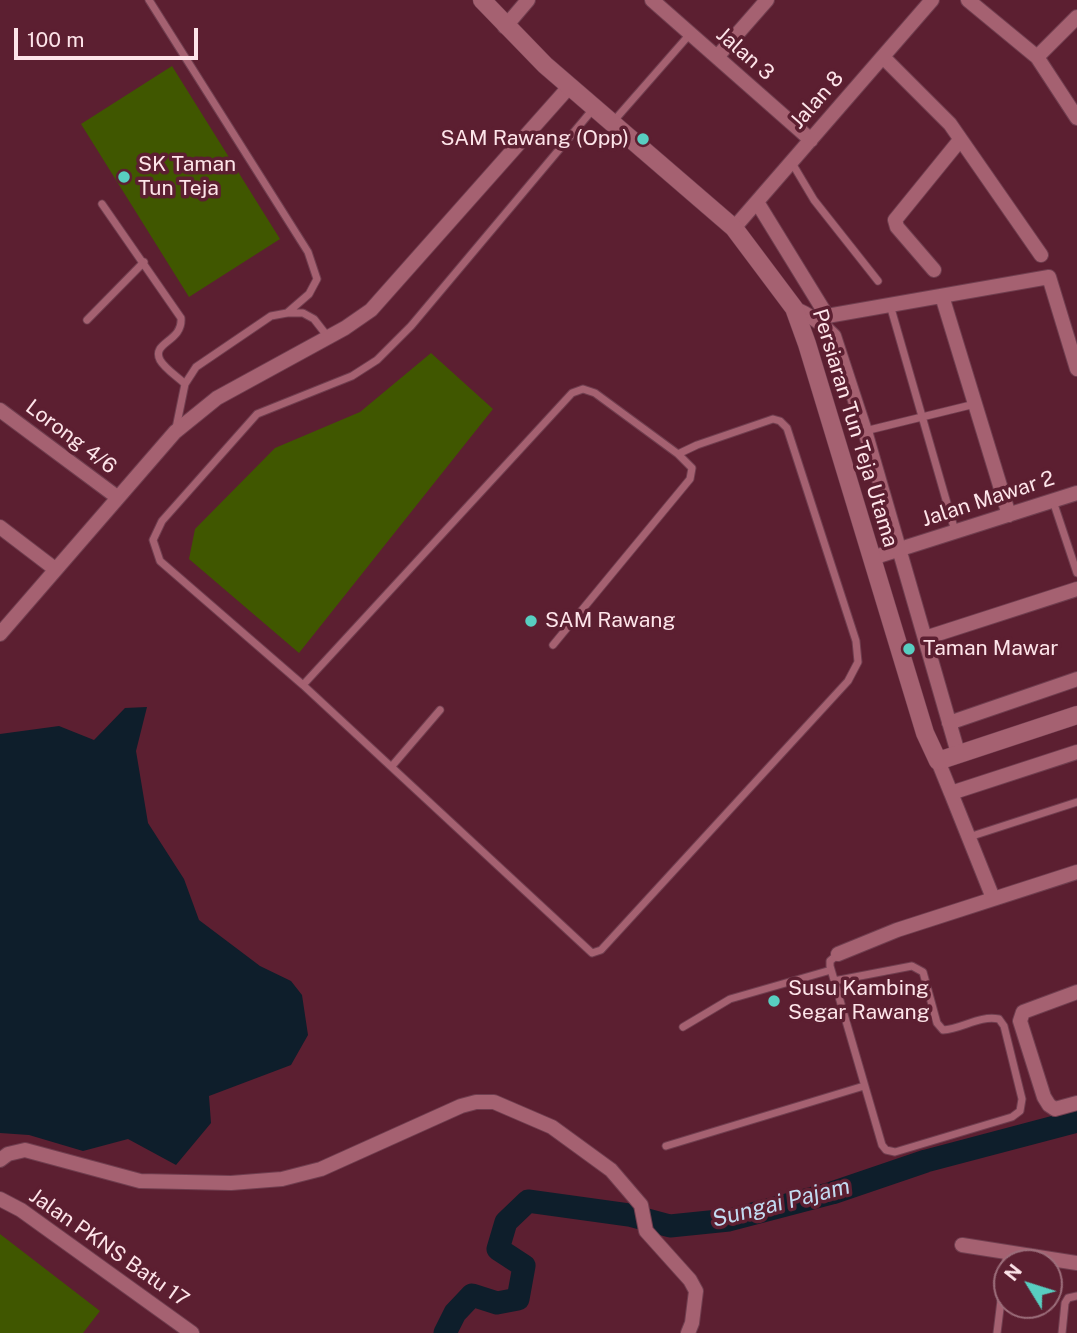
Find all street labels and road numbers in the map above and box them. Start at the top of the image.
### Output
street label: Jalan 3 [711,22,779,86]
street label: Jalan 8 [785,66,849,134]
street label: Persiaran Tun Teja Utama [807,306,903,550]
street label: Lorong 4/6 [21,395,121,479]
street label: Jalan Mawar 2 [918,466,1058,532]
street label: Jalan PKNS Batu 17 [24,1183,194,1313]

